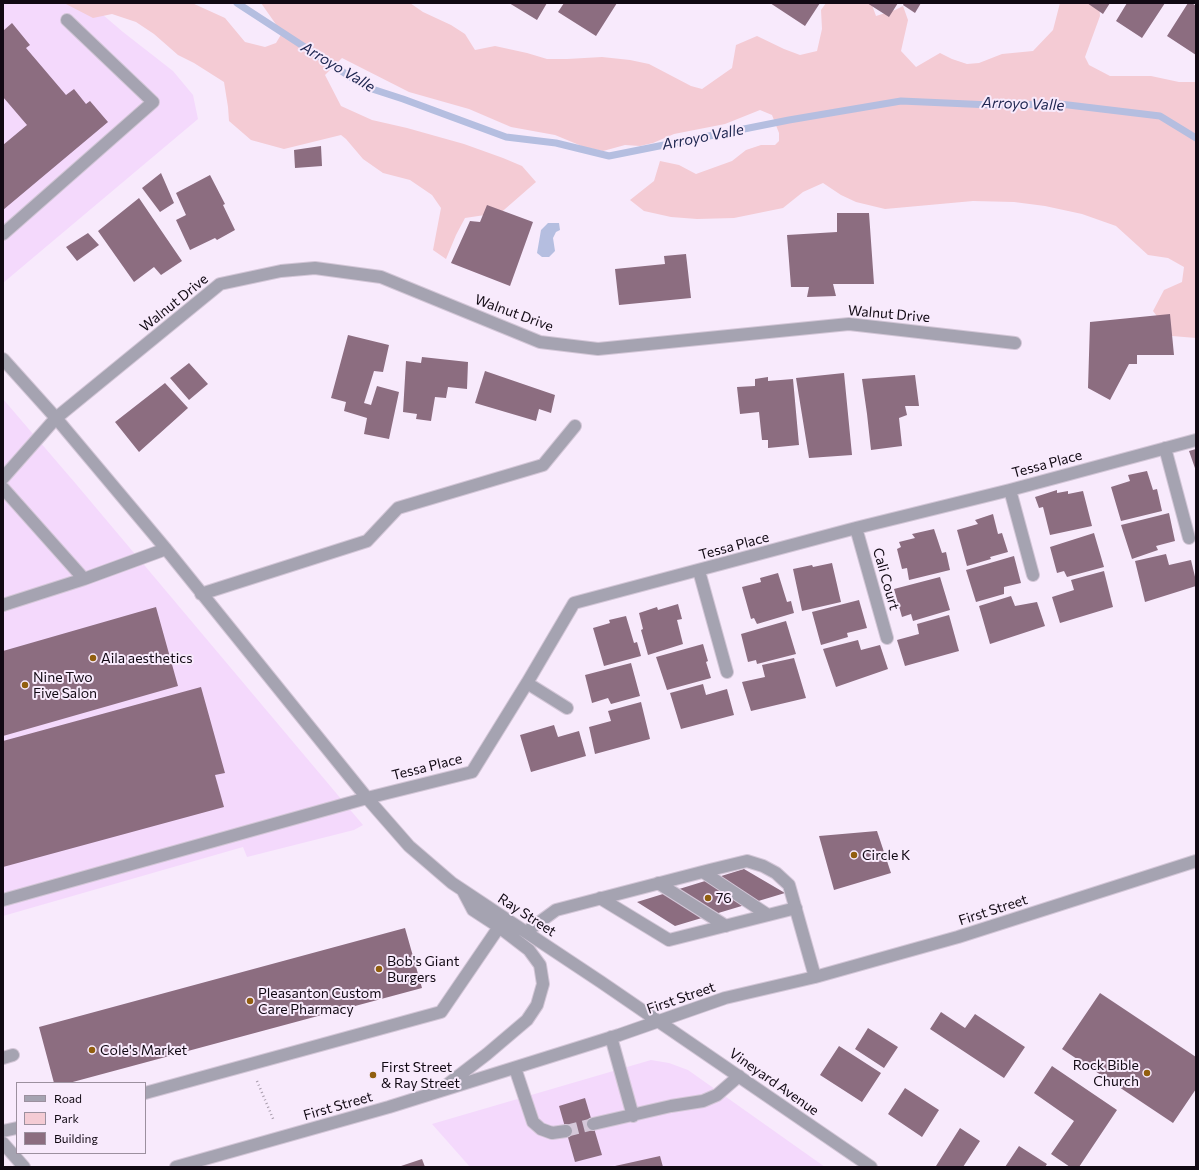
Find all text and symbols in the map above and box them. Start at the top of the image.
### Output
water label: Arroyo Valle [298,38,378,96]
water label: Arroyo Valle [981,94,1065,114]
water label: Arroyo Valle [661,120,745,154]
street label: Walnut Drive [137,271,211,335]
street label: Walnut Drive [472,291,556,335]
street label: Walnut Drive [847,302,931,326]
street label: Tessa Place [1010,447,1084,481]
street label: Tessa Place [697,529,771,563]
street label: Cali Court [869,546,903,612]
place label: Aila aesthetics [101,650,193,666]
marker: Aila aesthetics [88,653,98,663]
place label: Nine Two Five Salon [33,669,97,702]
marker: Nine Two Five Salon [20,680,30,690]
street label: Tessa Place [390,750,464,784]
place label: Circle K [862,847,910,863]
marker: Circle K [849,850,859,860]
street label: Ray Street [495,890,559,940]
place label: 76 [716,890,732,906]
street label: First Street [956,891,1030,929]
marker: 76 [703,893,713,903]
place label: Bob's Giant Burgers [387,953,460,986]
marker: Bob's Giant Burgers [374,964,384,974]
street label: First Street [645,978,717,1018]
place label: Pleasanton Custom Care Pharmacy [258,985,381,1018]
marker: Pleasanton Custom Care Pharmacy [245,996,255,1006]
place label: Cole's Market [100,1042,187,1058]
marker: Cole's Market [87,1045,97,1055]
street label: Vineyard Avenue [726,1045,822,1119]
place label: Rock Bible Church [1073,1057,1139,1090]
place label: First Street & Ray Street [381,1059,460,1092]
marker: Rock Bible Church [1142,1068,1152,1078]
marker: First Street & Ray Street [368,1070,378,1080]
legend [16,1082,146,1154]
street label: First Street [301,1088,375,1124]
text: Road [54,1091,82,1105]
text: Park [54,1111,79,1125]
text: Building [54,1131,98,1145]

